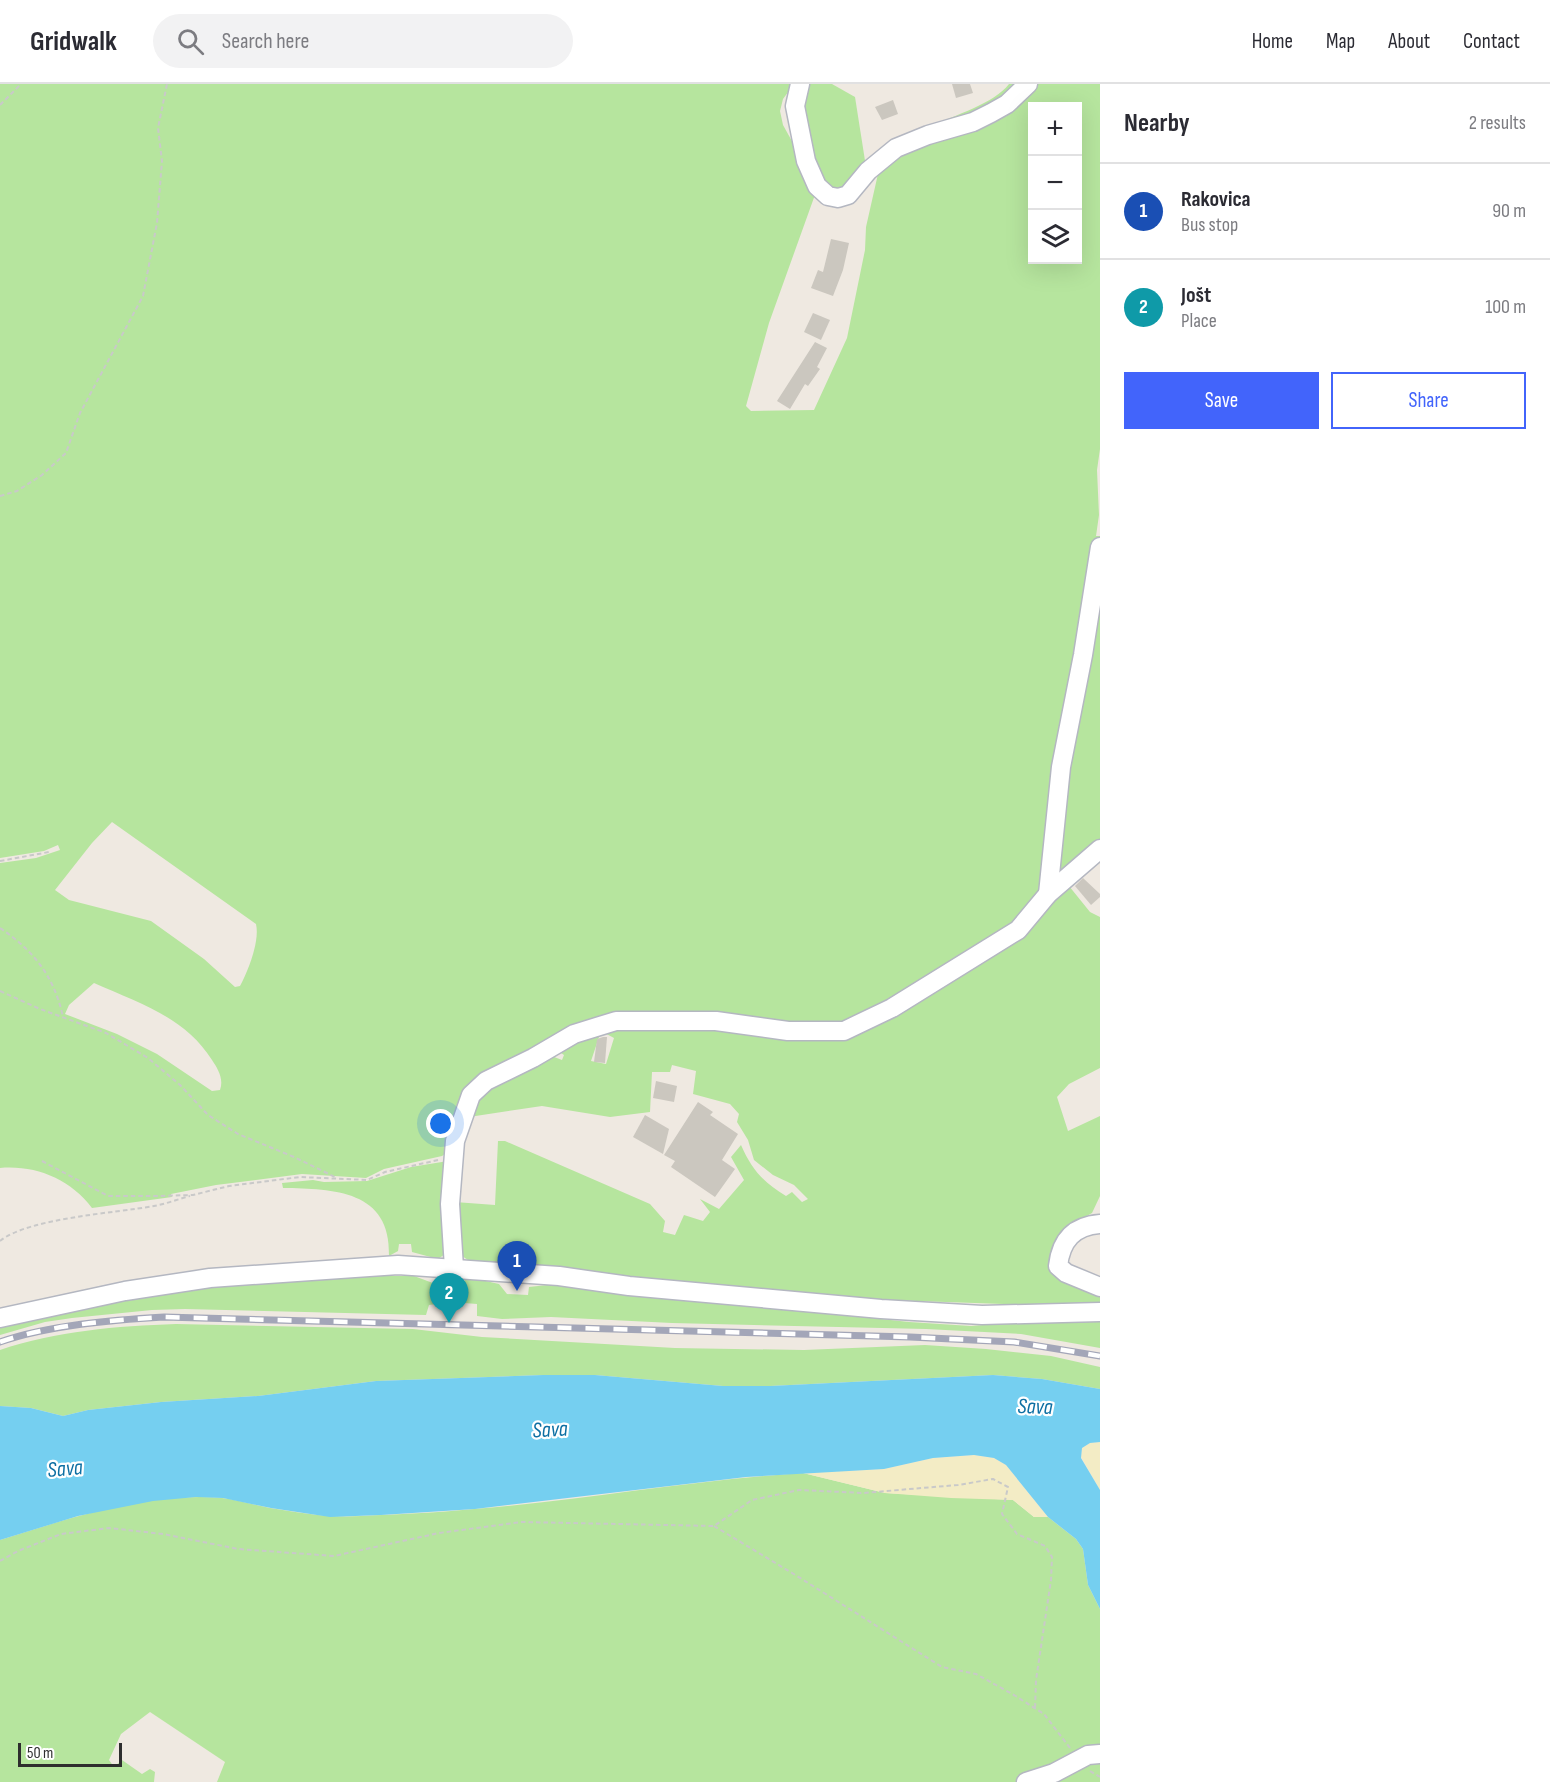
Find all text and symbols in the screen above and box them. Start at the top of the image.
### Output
search box [153,14,573,68]
text: Gridwalk [30,25,117,58]
icon: search [174,25,207,58]
text: Search here [222,28,309,55]
text: Home [1252,29,1293,54]
text: Map [1326,29,1355,54]
text: About [1388,29,1430,54]
text: Contact [1463,29,1520,54]
map controls [1028,102,1082,264]
button: + [1028,102,1082,156]
text: Nearby [1124,108,1190,139]
text: 2 results [1469,111,1526,135]
button: − [1028,156,1082,210]
text: Rakovica [1181,186,1251,213]
text: 1 [1140,199,1147,223]
text: 90 m [1492,199,1526,223]
button: layers [1028,210,1082,264]
text: Bus stop [1181,213,1238,237]
text: Jošt [1181,282,1211,309]
text: 2 [1139,295,1148,319]
text: 100 m [1485,295,1526,319]
text: Place [1181,309,1217,333]
button: Save [1124,372,1319,429]
button: Share [1331,372,1526,429]
your location [426,1109,455,1138]
pin: 1 [498,1242,536,1291]
pin: 2 [430,1274,468,1323]
water label: Sava [1017,1393,1053,1421]
water label: Sava [532,1416,568,1444]
water label: Sava [46,1454,84,1484]
scale bar [18,1740,122,1768]
text: 50 m [27,1744,53,1763]

